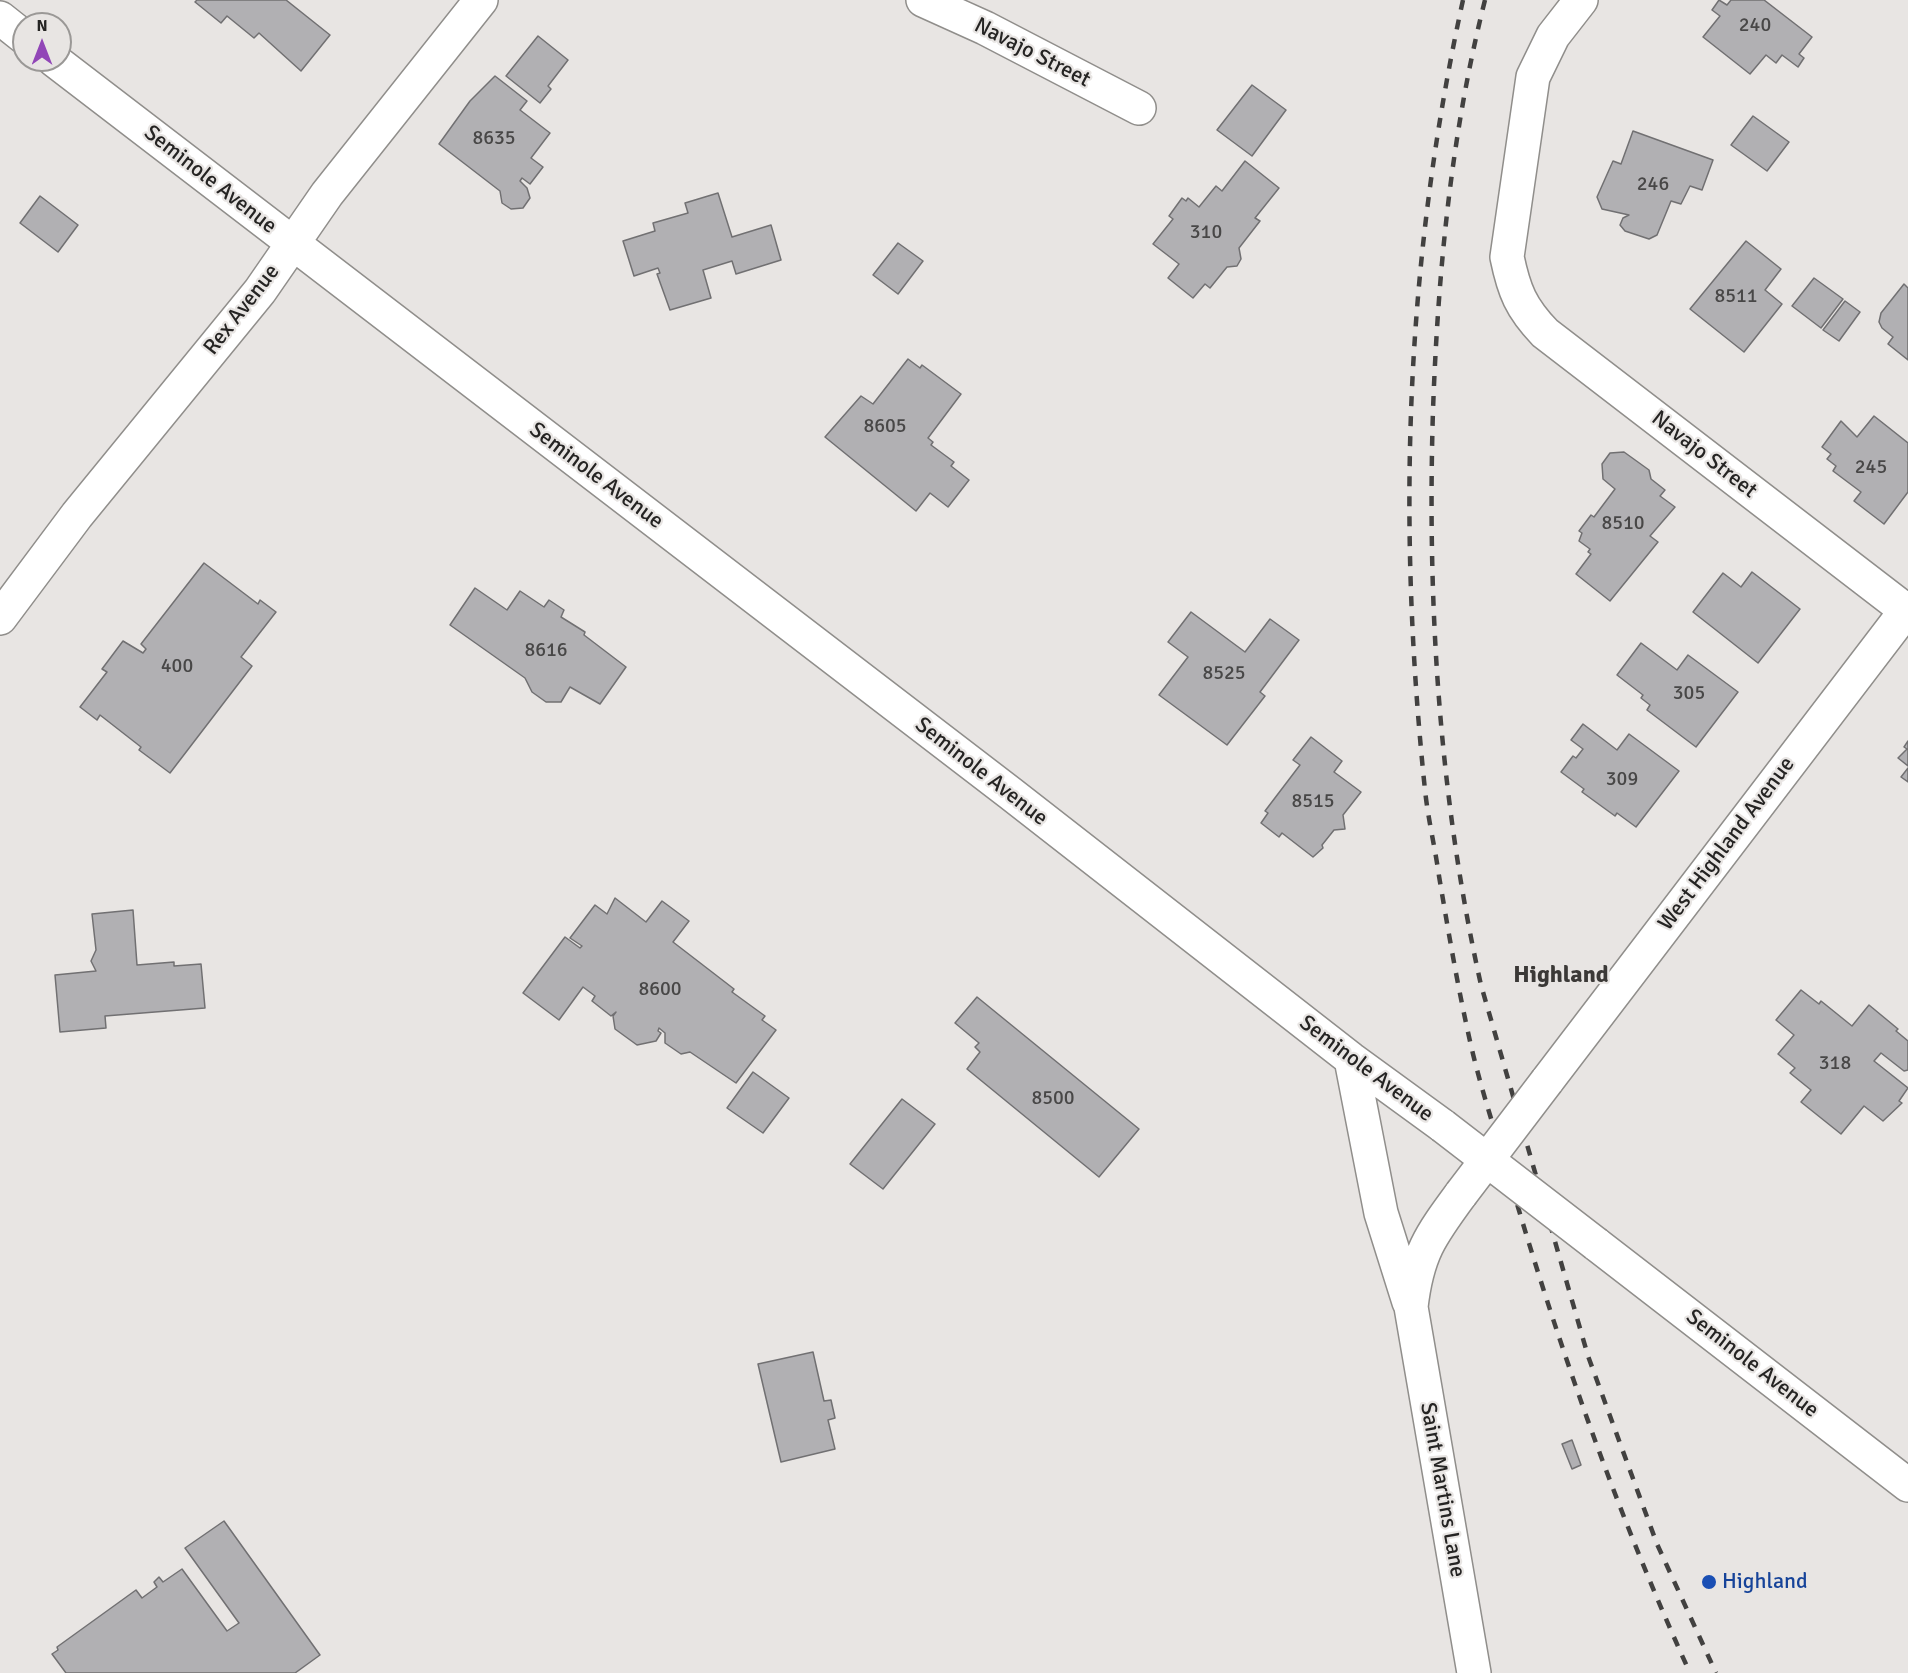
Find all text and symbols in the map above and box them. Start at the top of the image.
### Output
north arrow [12,12,72,72]
street label: Navajo Street [970,12,1094,94]
house number: 240 [1739,14,1771,38]
text: N [36,16,48,36]
street label: Seminole Avenue [138,120,282,240]
house number: 8635 [472,127,516,151]
house number: 246 [1637,173,1669,197]
house number: 310 [1190,221,1222,245]
street label: Rex Avenue [198,259,286,361]
house number: 8511 [1714,285,1758,309]
street label: Navajo Street [1646,406,1762,504]
house number: 8605 [863,415,907,439]
street label: Seminole Avenue [524,417,668,535]
house number: 245 [1855,456,1887,480]
house number: 8510 [1601,512,1645,536]
house number: 8616 [524,639,568,663]
house number: 400 [161,655,193,679]
house number: 8525 [1202,662,1246,686]
house number: 305 [1673,682,1705,706]
street label: Seminole Avenue [909,712,1053,832]
street label: West Highland Avenue [1653,752,1801,936]
house number: 309 [1606,768,1638,792]
house number: 8515 [1291,790,1335,814]
district label: Highland [1513,962,1609,990]
house number: 8600 [638,978,682,1002]
street label: Seminole Avenue [1294,1010,1438,1128]
house number: 318 [1819,1052,1851,1076]
house number: 8500 [1031,1087,1075,1111]
street label: Seminole Avenue [1680,1304,1824,1424]
street label: Saint Martins Lane [1414,1400,1470,1580]
place label: Highland [1722,1569,1808,1595]
marker: Highland [1700,1573,1718,1591]

